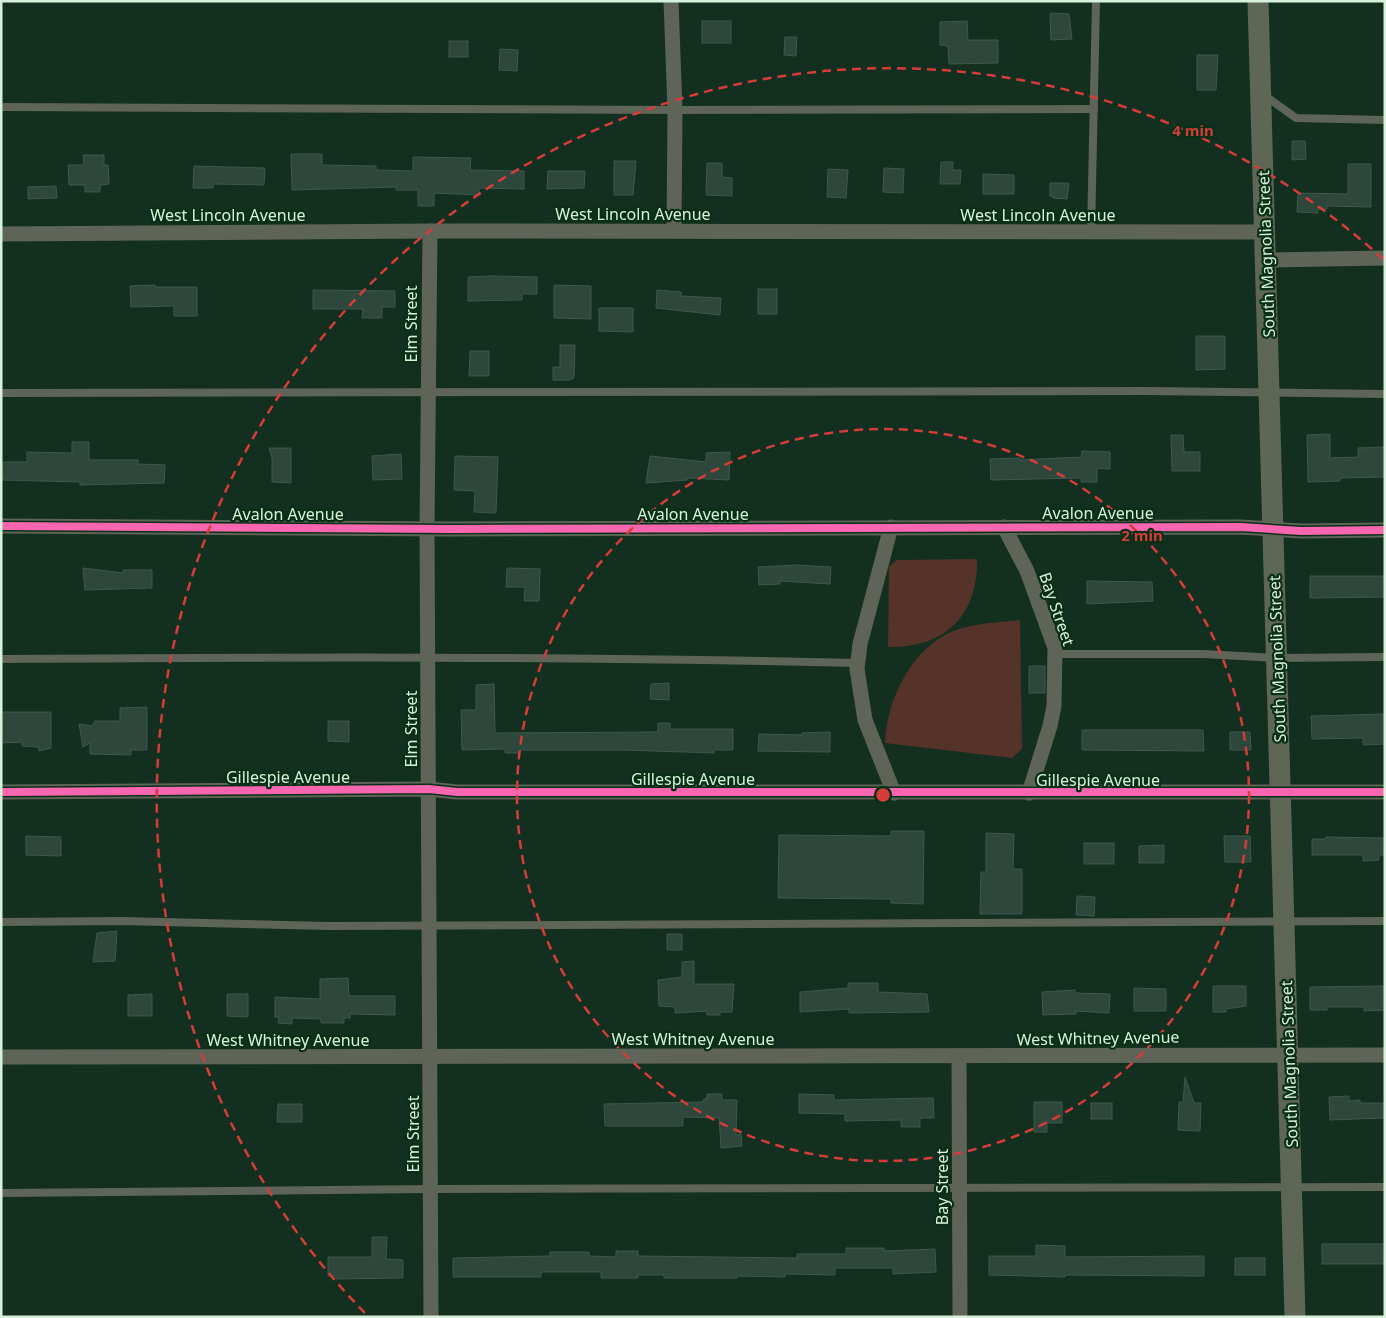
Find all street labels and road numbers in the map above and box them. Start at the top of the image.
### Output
street label: South Magnolia Street [1252,170,1280,338]
street label: West Lincoln Avenue [555,203,711,225]
street label: West Lincoln Avenue [150,204,306,226]
street label: West Lincoln Avenue [960,204,1116,226]
street label: Elm Street [400,285,422,362]
street label: Avalon Avenue [1042,502,1154,524]
street label: Avalon Avenue [232,503,344,525]
street label: Avalon Avenue [637,503,749,525]
street label: Bay Street [1034,569,1080,649]
street label: South Magnolia Street [1263,575,1291,743]
street label: Elm Street [400,690,422,767]
street label: Gillespie Avenue [226,766,350,788]
street label: Gillespie Avenue [631,768,755,790]
street label: Gillespie Avenue [1036,769,1160,791]
street label: South Magnolia Street [1275,980,1303,1148]
street label: West Whitney Avenue [1016,1026,1180,1050]
street label: West Whitney Avenue [612,1028,774,1050]
street label: West Whitney Avenue [207,1029,369,1051]
street label: Elm Street [402,1095,424,1172]
street label: Bay Street [931,1149,953,1225]

